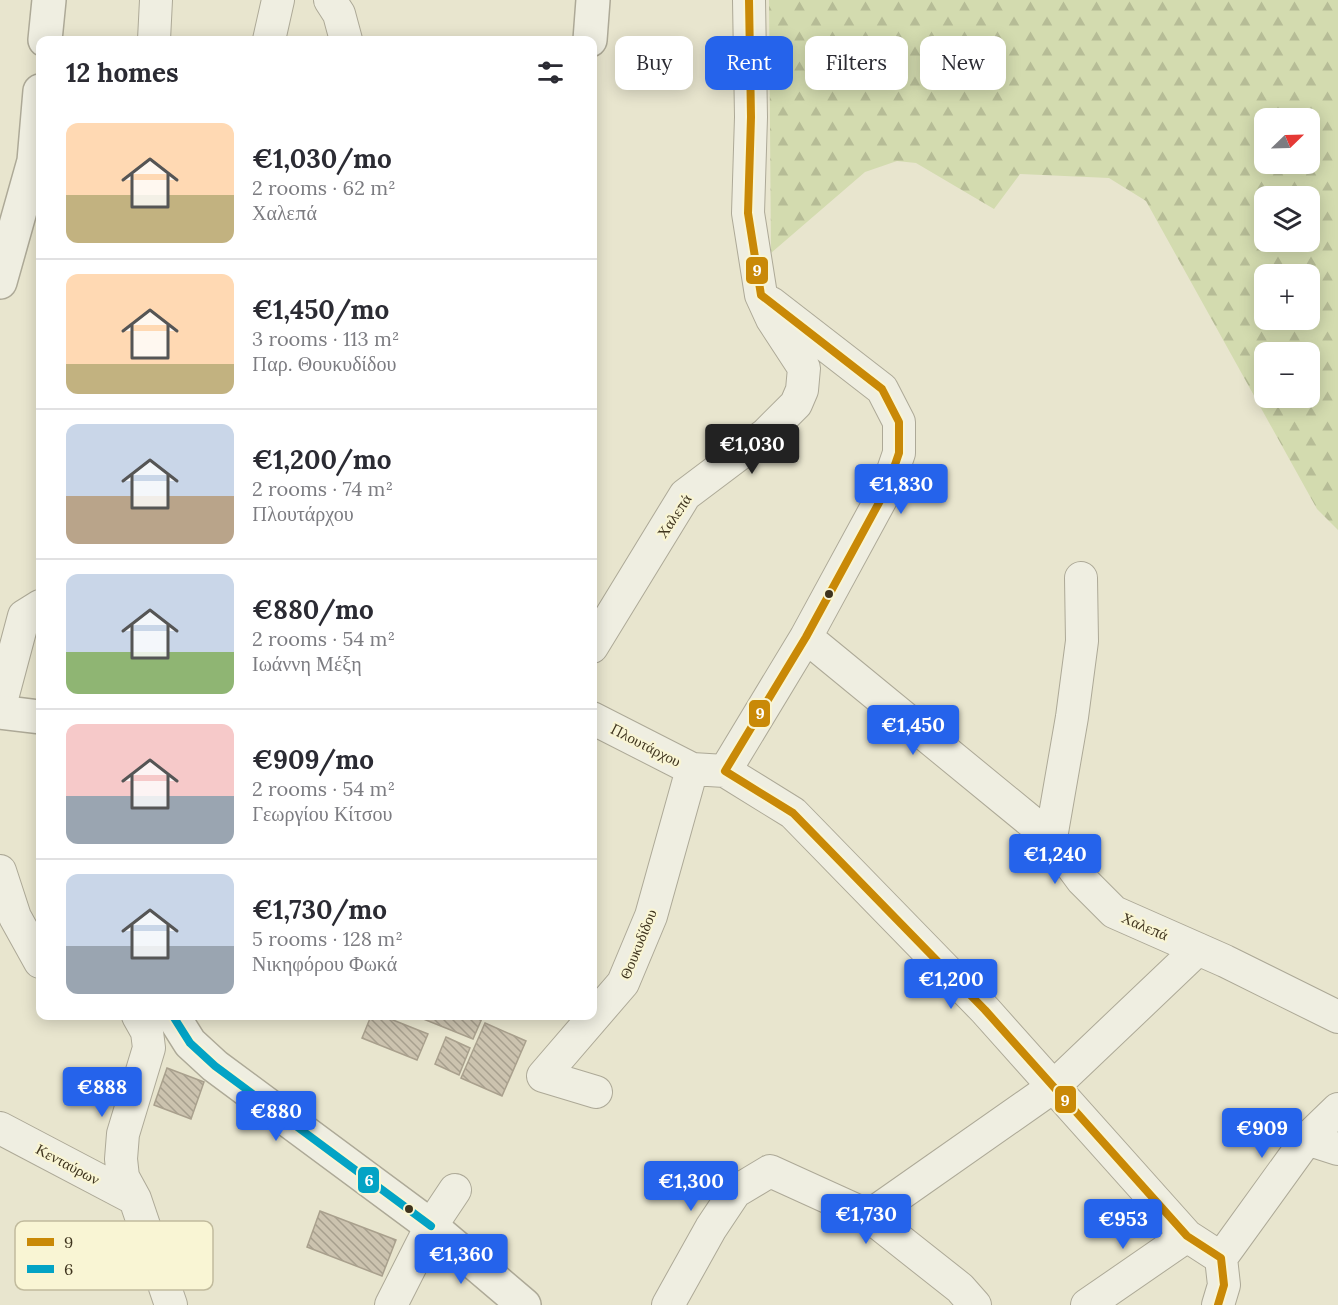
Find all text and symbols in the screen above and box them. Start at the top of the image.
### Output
chip: Buy [615,36,693,90]
chip: Rent [705,36,793,90]
chip: Filters [805,36,908,90]
chip: New [920,36,1006,90]
text: 12 homes [66,56,179,89]
icon: filters [534,56,567,89]
north arrow [1254,108,1320,174]
map controls [1254,108,1320,408]
text: €1,030/mo [252,142,392,175]
icon: home [114,147,186,219]
text: 2 rooms · 62 m² [252,175,396,200]
button: layers [1254,186,1320,252]
text: Χαλεπά [252,200,317,225]
line badge: 9 [745,256,769,285]
text: 9 [752,260,762,280]
button: + [1254,264,1320,330]
text: €1,450/mo [252,293,389,326]
icon: home [114,298,186,370]
text: 3 rooms · 113 m² [252,326,400,351]
button: − [1254,342,1320,408]
text: Παρ. Θουκυδίδου [252,351,396,376]
pin: €1,030 [703,424,801,475]
text: €1,030 [719,431,785,456]
text: €1,200/mo [252,443,391,476]
icon: home [114,448,186,520]
pin: €1,830 [852,464,950,515]
text: €1,830 [869,471,933,496]
text: 2 rooms · 74 m² [252,476,393,501]
street label: Χαλεπά [652,490,696,542]
text: Πλουτάρχου [252,501,354,526]
unlabelled marker [823,588,835,600]
text: €880/mo [252,593,374,626]
icon: home [114,598,186,670]
text: 2 rooms · 54 m² [252,626,395,651]
text: Ιωάννη Μέξη [252,651,362,676]
line badge: 9 [748,699,771,728]
text: 9 [755,703,765,723]
pin: €1,450 [864,705,962,756]
text: €1,450 [881,712,945,737]
street label: Πλουτάρχου [608,719,684,771]
text: €909/mo [252,743,374,776]
icon: home [114,748,186,820]
text: 2 rooms · 54 m² [252,776,395,801]
text: Γεωργίου Κίτσου [252,801,392,826]
pin: €1,240 [1006,834,1104,885]
text: €1,240 [1023,841,1087,866]
text: €1,730/mo [252,893,387,926]
icon: home [114,898,186,970]
street label: Θουκυδίδου [615,906,661,982]
street label: Χαλεπά [1119,908,1171,944]
text: 5 rooms · 128 m² [252,926,403,951]
text: Νικηφόρου Φωκά [252,951,397,976]
pin: €1,200 [902,959,1000,1010]
text: €1,200 [918,966,984,991]
pin: €888 [66,1067,138,1118]
text: €888 [77,1074,127,1099]
line badge: 9 [1054,1085,1077,1114]
text: 9 [1060,1090,1070,1110]
pin: €880 [240,1091,312,1142]
text: €880 [250,1098,302,1123]
pin: €909 [1226,1108,1298,1159]
text: €909 [1236,1115,1288,1140]
street label: Κενταύρων [33,1139,103,1189]
pin: €1,300 [642,1161,740,1212]
line badge: 6 [357,1166,380,1194]
text: €1,300 [658,1168,724,1193]
text: 6 [364,1170,374,1190]
pin: €1,730 [817,1194,915,1245]
pin: €953 [1087,1199,1159,1250]
text: €1,730 [835,1201,897,1226]
unlabelled marker [403,1203,415,1215]
text: €953 [1098,1206,1148,1231]
legend [15,1221,213,1290]
text: 9 [64,1232,73,1252]
pin: €1,360 [412,1234,510,1285]
text: €1,360 [429,1241,493,1266]
text: 6 [64,1259,73,1279]

